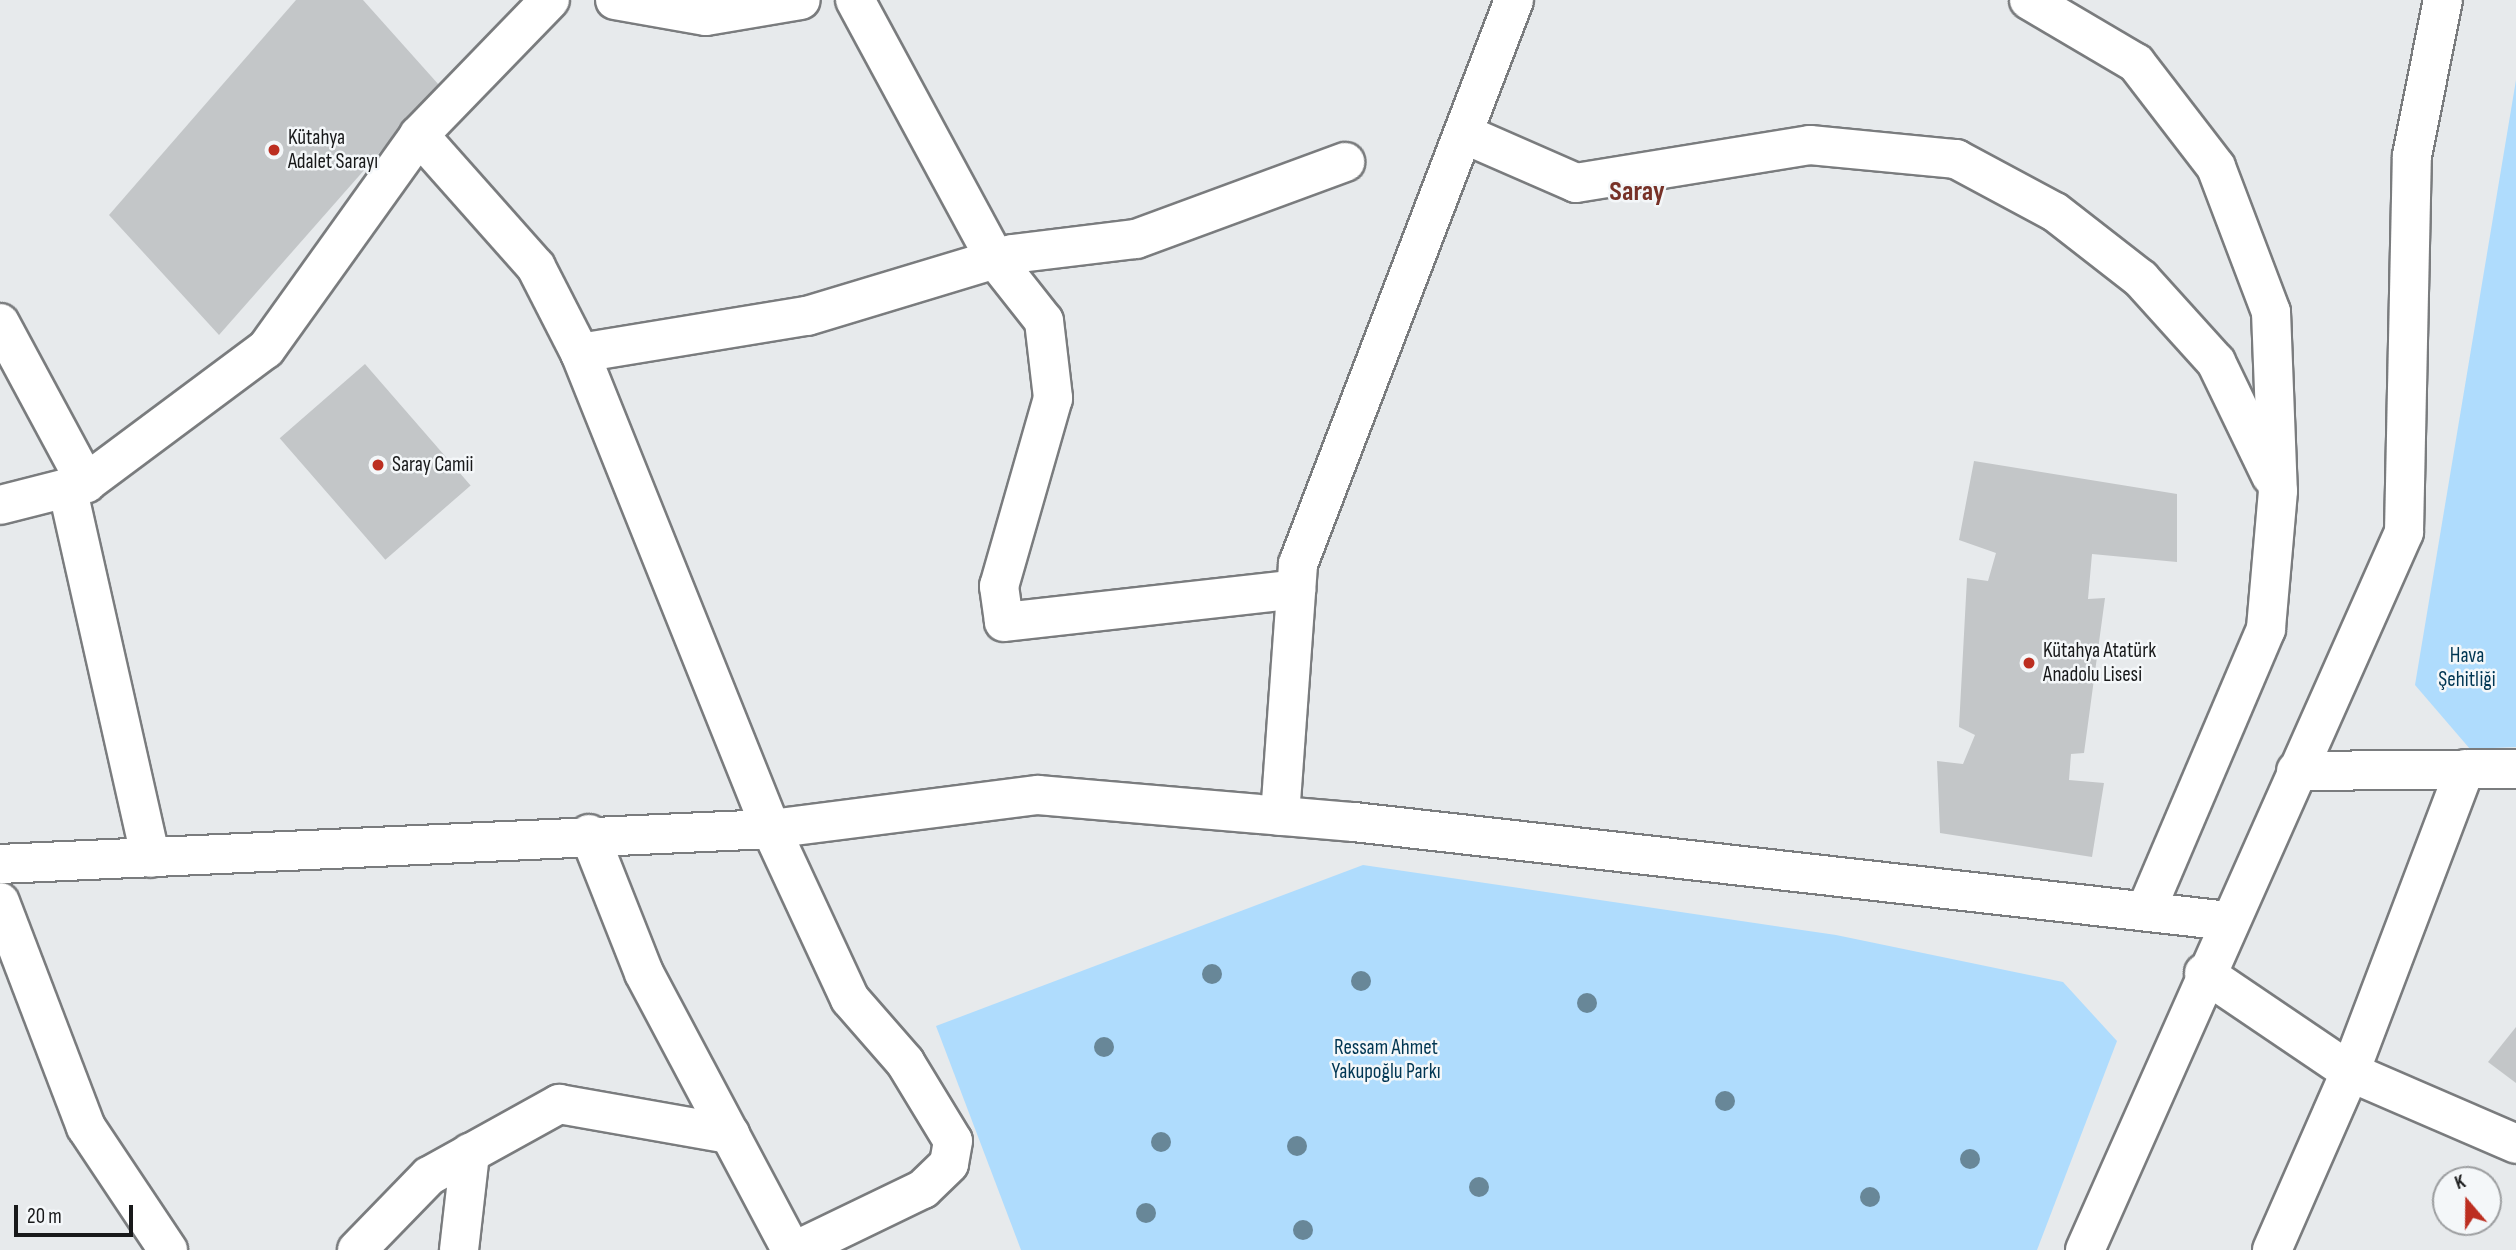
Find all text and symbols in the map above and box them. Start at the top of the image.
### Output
place label: Kütahya Adalet Sarayı [288,125,378,175]
marker: Kütahya Adalet Sarayı [266,142,282,158]
district label: Saray [1609,175,1665,209]
place label: Saray Camii [392,452,473,478]
marker: Saray Camii [370,457,386,473]
place label: Kütahya Atatürk Anadolu Lisesi [2043,638,2156,688]
park label: Hava Şehitliği [2438,643,2496,693]
marker: Kütahya Atatürk Anadolu Lisesi [2021,655,2037,671]
park label: Ressam Ahmet Yakupoğlu Parkı [1331,1035,1441,1085]
north arrow [2432,1166,2502,1236]
text: K [2452,1170,2469,1195]
scale bar [18,1190,136,1234]
text: 20 m [27,1204,62,1229]

